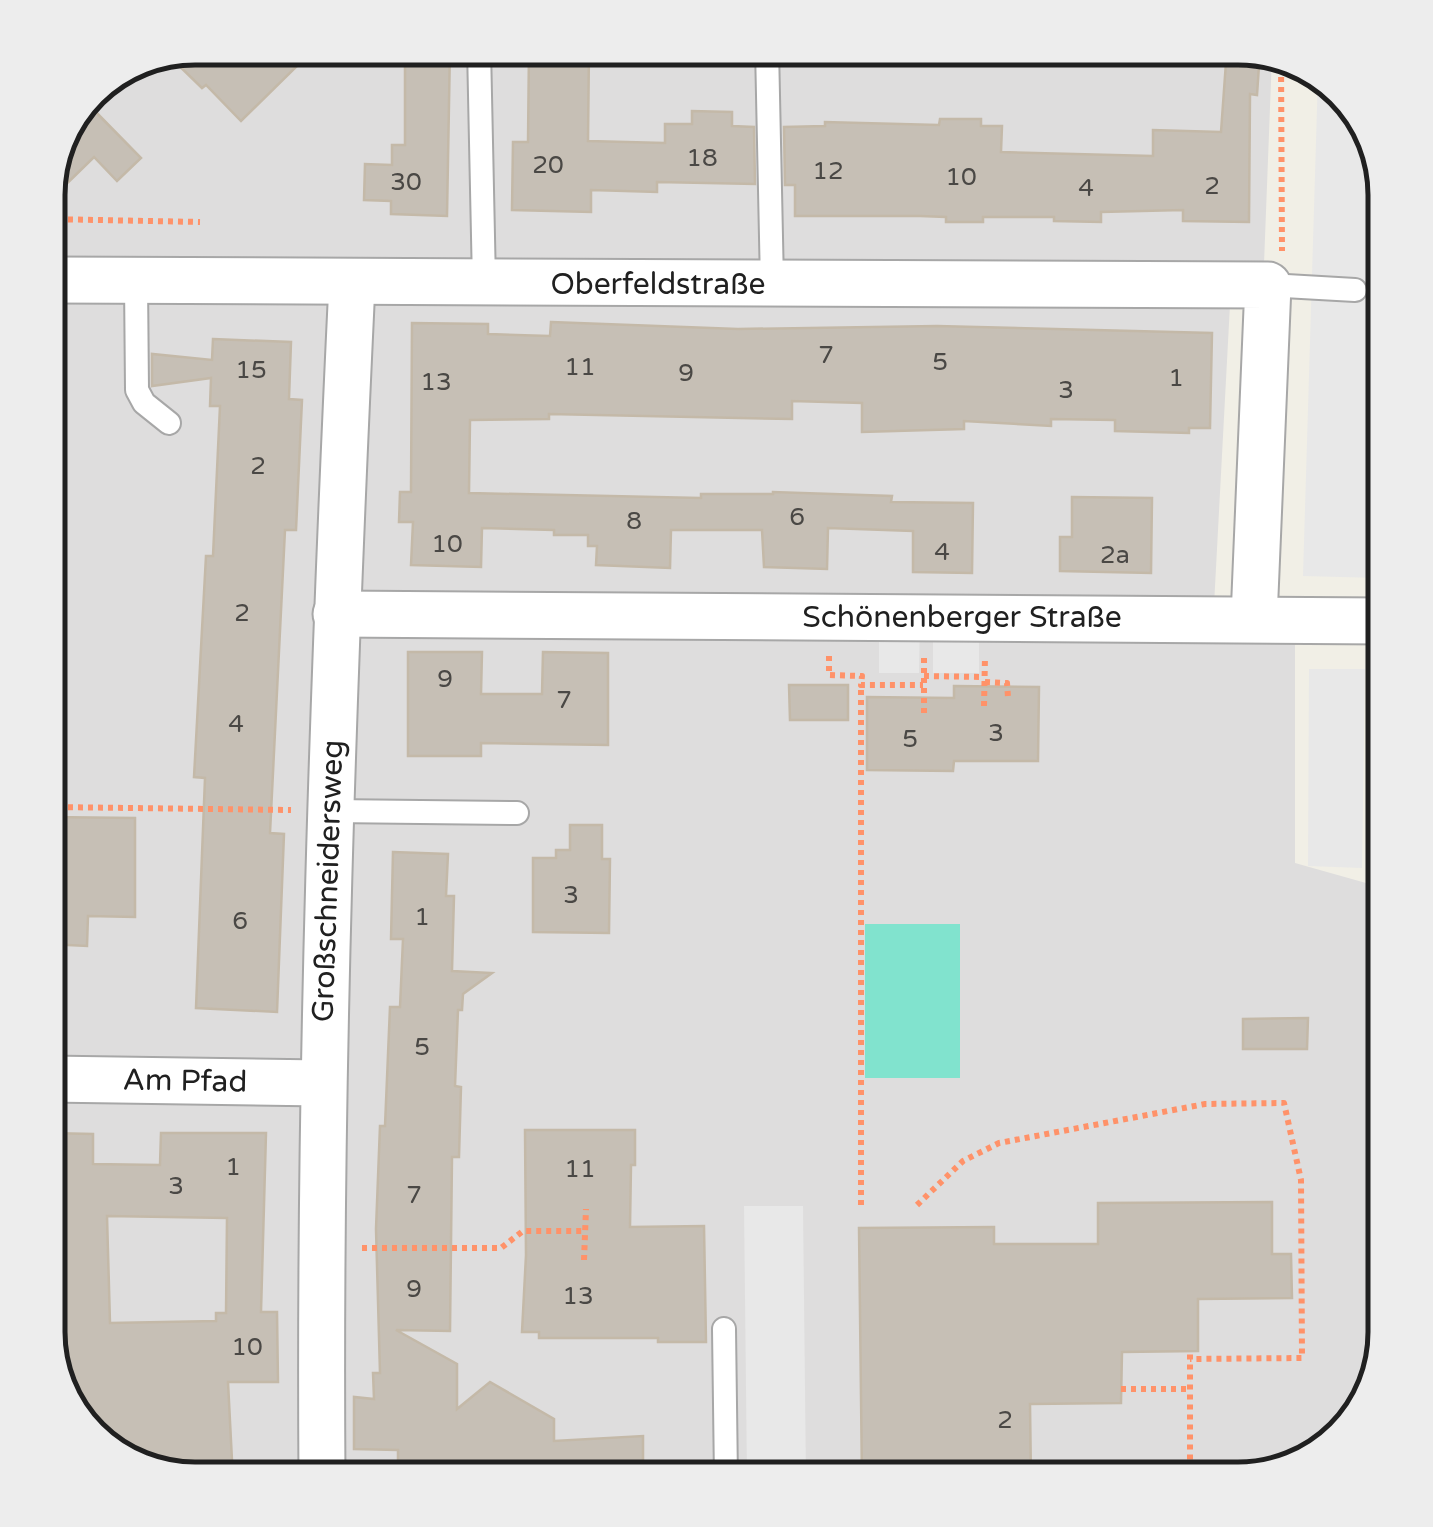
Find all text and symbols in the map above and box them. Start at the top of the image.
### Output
house number: 18 [686,143,718,173]
house number: 20 [532,150,564,180]
house number: 12 [812,156,844,186]
house number: 10 [945,162,977,192]
house number: 30 [390,167,422,197]
house number: 2 [1204,171,1220,201]
house number: 4 [1078,173,1094,203]
street label: Oberfeldstraße [551,266,765,303]
house number: 7 [818,340,834,370]
house number: 5 [932,347,948,377]
house number: 11 [564,352,596,382]
house number: 15 [235,355,267,385]
house number: 9 [678,358,694,388]
house number: 1 [1168,363,1184,393]
house number: 13 [420,367,452,397]
house number: 3 [1058,375,1074,405]
house number: 2 [250,451,266,481]
house number: 6 [789,502,805,532]
house number: 8 [626,506,642,536]
house number: 10 [431,529,463,559]
house number: 4 [934,537,950,567]
house number: 2a [1100,540,1130,570]
house number: 2 [234,598,250,628]
street label: Schönenberger Straße [802,599,1122,636]
house number: 9 [437,664,453,694]
house number: 7 [556,685,572,715]
house number: 4 [228,709,244,739]
house number: 3 [988,718,1004,748]
house number: 5 [902,724,918,754]
street label: Großschneidersweg [305,739,351,1023]
house number: 3 [563,880,579,910]
house number: 1 [414,902,430,932]
house number: 6 [232,906,248,936]
house number: 5 [414,1032,430,1062]
street label: Am Pfad [122,1061,248,1101]
house number: 1 [225,1152,241,1182]
house number: 11 [564,1154,596,1184]
house number: 3 [168,1171,184,1201]
house number: 7 [406,1180,422,1210]
house number: 9 [406,1274,422,1304]
house number: 13 [562,1281,594,1311]
house number: 10 [231,1332,263,1362]
house number: 2 [997,1405,1013,1435]

